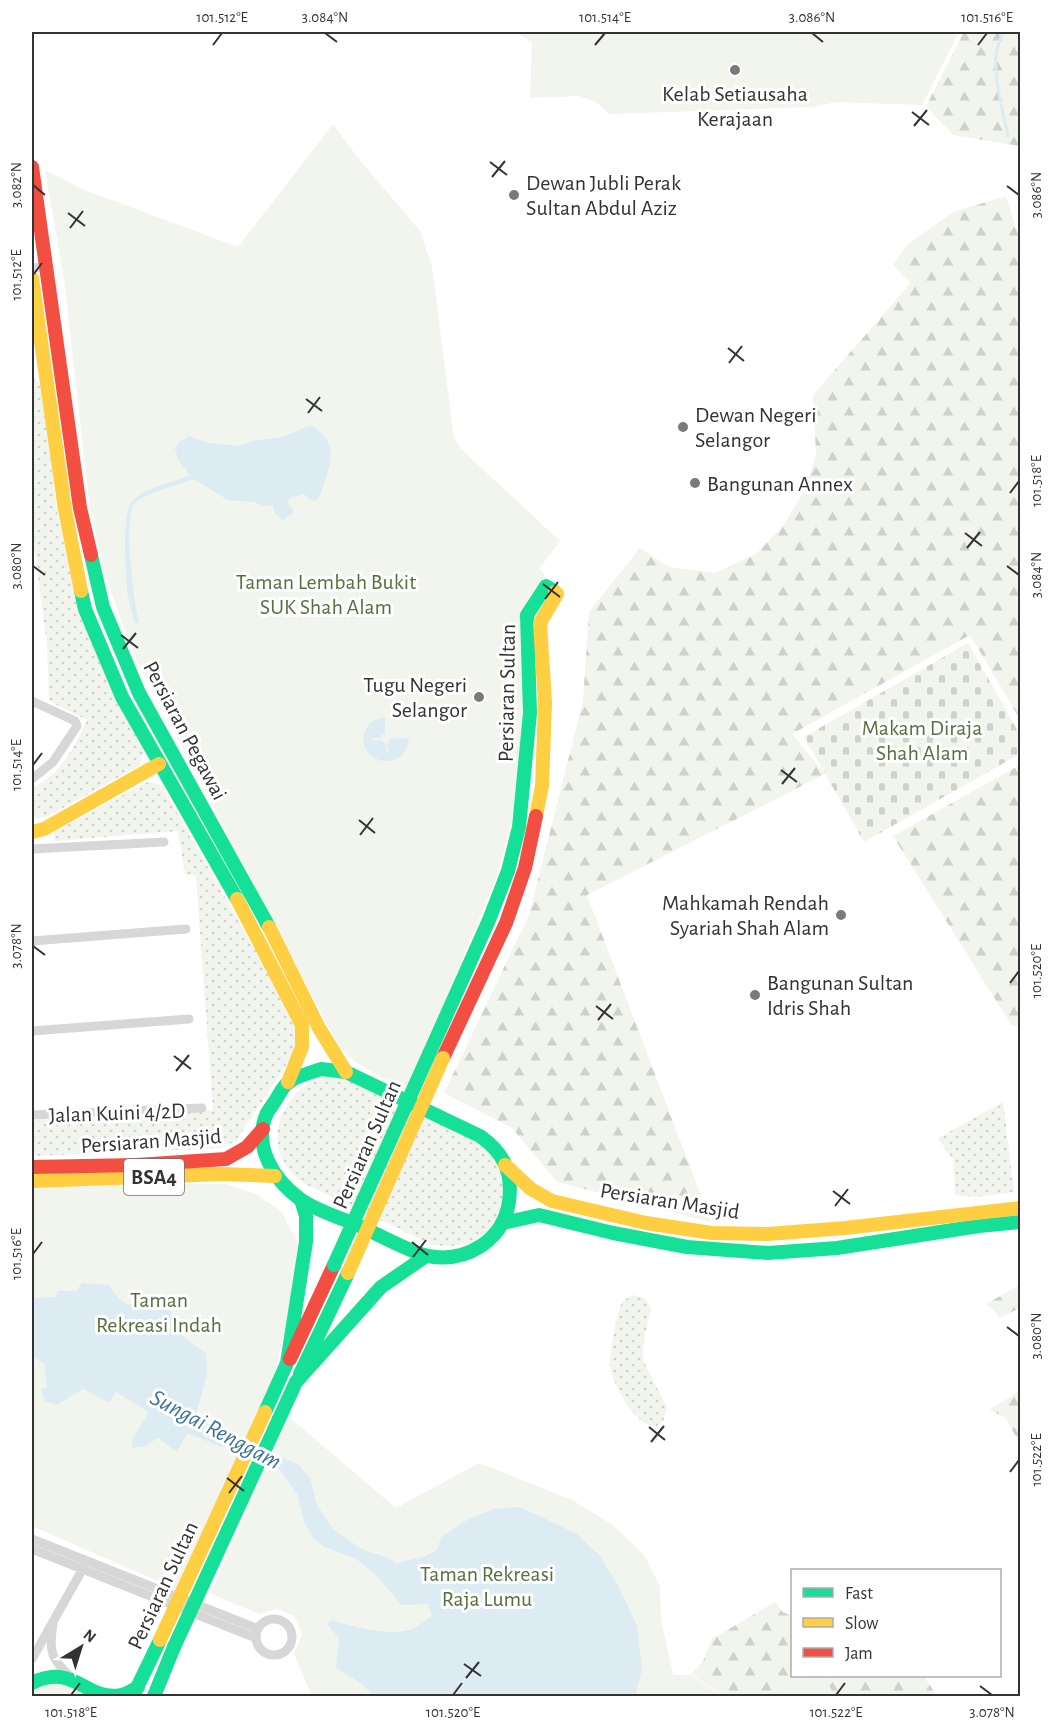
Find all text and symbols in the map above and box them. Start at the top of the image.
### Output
text: 101.512°E [196,10,248,25]
text: 3.084°N [302,10,348,25]
text: 101.514°E [579,10,631,25]
text: 3.086°N [789,10,835,25]
text: 101.516°E [961,10,1013,25]
marker: Kelab Setiausaha Kerajaan [728,63,742,77]
place label: Kelab Setiausaha Kerajaan [662,83,808,130]
text: 3.082°N [9,162,24,208]
place label: Dewan Jubli Perak Sultan Abdul Aziz [526,172,681,219]
text: 3.086°N [1029,172,1044,218]
marker: Dewan Jubli Perak Sultan Abdul Aziz [507,188,521,202]
text: 101.512°E [9,249,24,301]
place label: Dewan Negeri Selangor [695,404,817,451]
marker: Dewan Negeri Selangor [676,420,690,434]
text: 101.518°E [1029,455,1044,507]
place label: Bangunan Annex [707,473,853,495]
marker: Bangunan Annex [688,476,702,490]
text: 3.080°N [9,542,24,590]
text: 3.084°N [1029,552,1044,598]
park label: Taman Lembah Bukit SUK Shah Alam [236,571,416,618]
street label: Persiaran Sultan [495,624,519,762]
street label: Persiaran Pegawai [139,657,231,803]
place label: Tugu Negeri Selangor [363,674,467,721]
marker: Tugu Negeri Selangor [472,690,486,704]
park label: Makam Diraja Shah Alam [862,717,982,764]
text: 101.514°E [9,739,24,791]
place label: Mahkamah Rendah Syariah Shah Alam [662,892,829,939]
marker: Mahkamah Rendah Syariah Shah Alam [834,908,848,922]
text: 3.078°N [9,923,24,969]
text: 101.520°E [1029,944,1044,998]
place label: Bangunan Sultan Idris Shah [767,972,913,1019]
marker: Bangunan Sultan Idris Shah [748,988,762,1002]
street label: Persiaran Sultan [329,1077,405,1212]
street label: Jalan Kuini 4/2D [48,1100,186,1126]
street label: Persiaran Masjid [80,1125,222,1157]
road number: BSA4 [124,1159,184,1195]
street label: Persiaran Masjid [598,1179,741,1223]
text: 101.516°E [9,1228,24,1280]
park label: Taman Rekreasi Indah [96,1289,222,1336]
text: 3.080°N [1029,1312,1044,1360]
water label: Sungai Renggam [146,1385,285,1474]
text: 101.522°E [1029,1433,1044,1487]
street label: Persiaran Sultan [124,1518,202,1653]
park label: Taman Rekreasi Raja Lumu [420,1563,554,1610]
legend [791,1569,1001,1677]
text: Fast [845,1585,873,1603]
text: Slow [845,1615,878,1633]
north arrow [51,1617,111,1677]
text: N [80,1626,99,1646]
text: Jam [845,1645,873,1663]
text: 101.518°E [45,1705,97,1720]
text: 101.520°E [426,1705,480,1720]
text: 101.522°E [809,1705,863,1720]
text: 3.078°N [969,1705,1015,1720]

